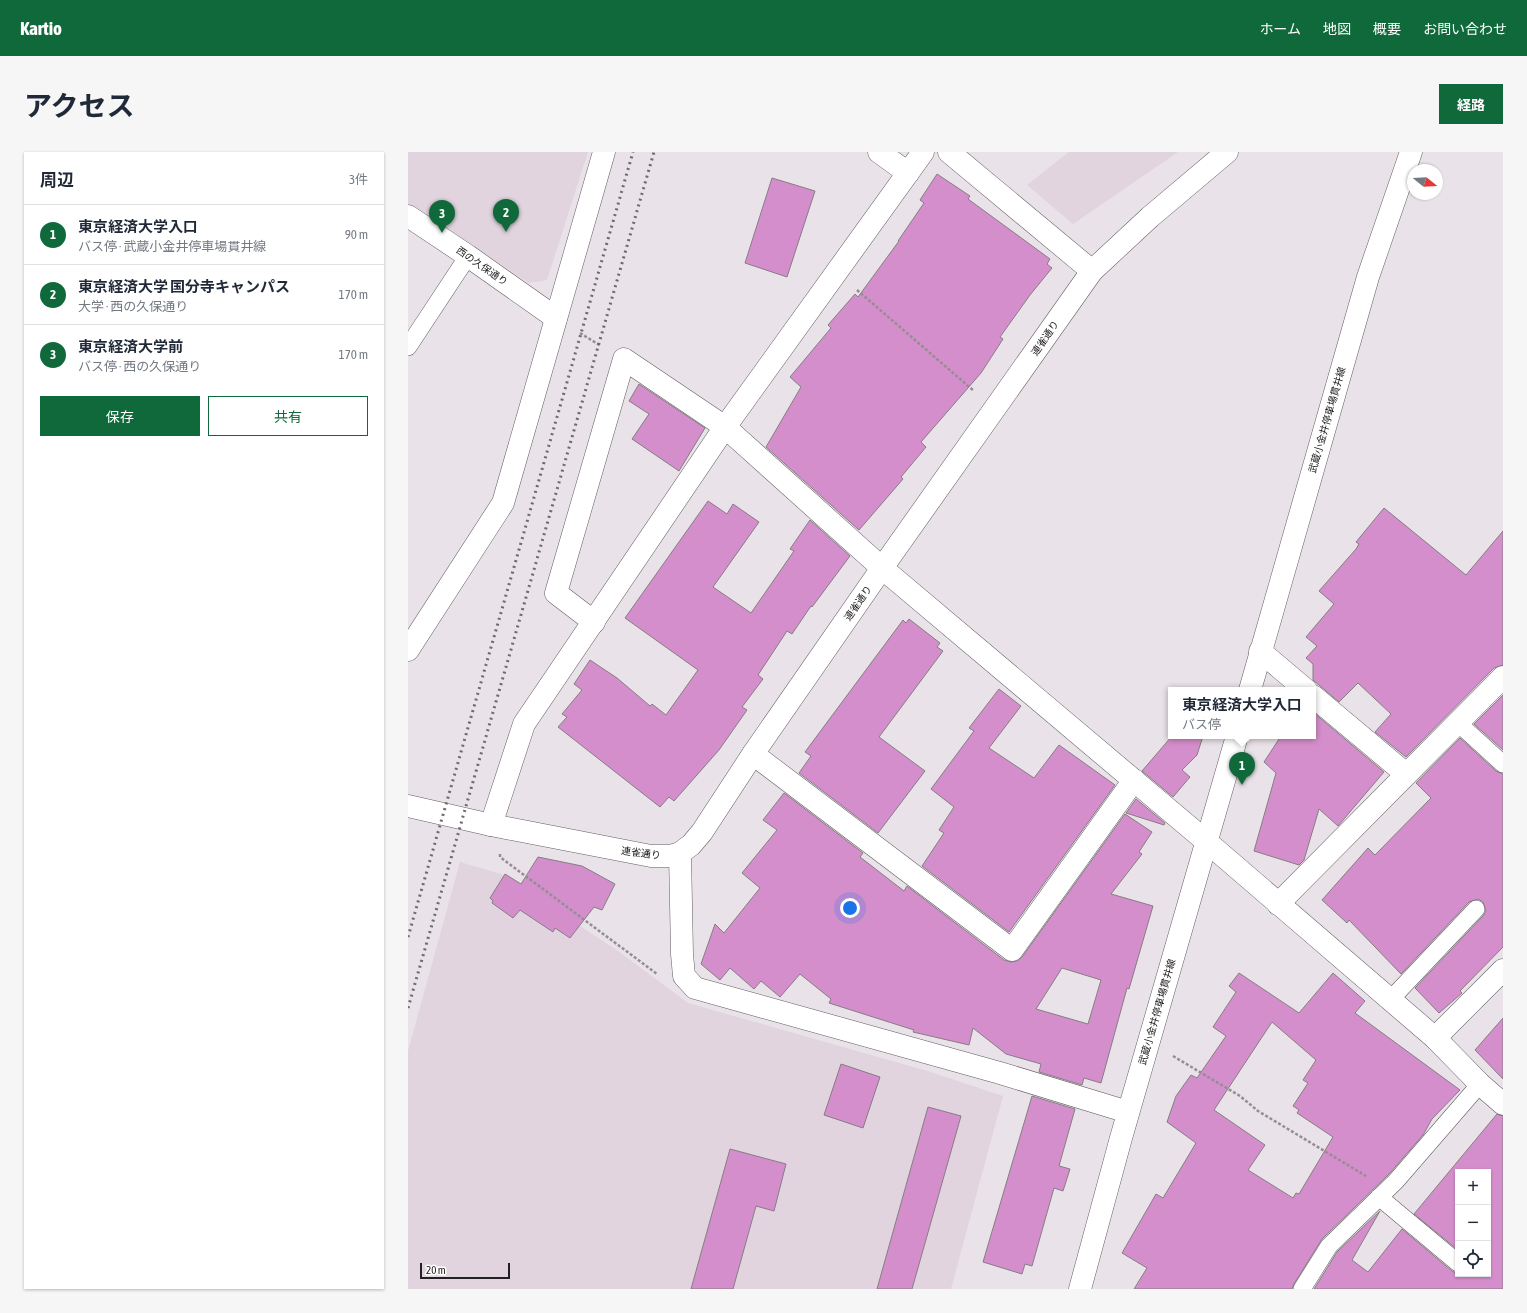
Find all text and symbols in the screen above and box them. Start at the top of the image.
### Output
text: Kartio [20,17,62,39]
text: ホーム [1259,21,1301,37]
text: 地図 [1323,21,1351,37]
text: 概要 [1373,21,1401,37]
text: お問い合わせ [1423,21,1507,37]
button: 経路 [1439,84,1503,124]
text: アクセス [24,90,135,122]
north arrow [1407,164,1443,200]
text: 周辺 [40,170,74,190]
text: 3件 [349,172,368,187]
pin: 2 [493,199,519,232]
pin: 3 [429,200,455,233]
text: 東京経済大学入口 [78,218,198,235]
text: 1 [50,227,56,242]
text: 90 m [345,227,368,242]
text: バス停 · 武蔵小金井停車場貫井線 [78,239,266,254]
street label: 西の久保通り [454,244,510,288]
text: 東京経済大学 国分寺キャンパス [78,278,290,295]
text: 2 [50,287,56,302]
text: 170 m [339,287,368,302]
text: 大学 · 西の久保通り [78,299,188,314]
street label: 連雀通り [1029,318,1061,358]
text: 東京経済大学前 [78,338,183,355]
text: 3 [50,347,56,362]
text: 170 m [339,347,368,362]
text: バス停 · 西の久保通り [78,359,201,374]
street label: 武蔵小金井停車場貫井線 [1307,366,1347,474]
button: 保存 [40,396,200,436]
button: 共有 [208,396,368,436]
street label: 連雀通り [842,583,874,623]
popup [1168,687,1316,739]
text: 東京経済大学入口 [1182,696,1302,713]
text: バス停 [1182,717,1221,732]
pin: 1 [1229,752,1255,785]
street label: 連雀通り [620,845,662,861]
your location [840,898,860,918]
street label: 武蔵小金井停車場貫井線 [1137,958,1177,1066]
map controls [1455,1169,1491,1277]
button: + [1455,1169,1491,1205]
button: − [1455,1205,1491,1241]
button: locate [1455,1241,1491,1277]
scale bar [420,1261,510,1280]
text: 20 m [426,1264,446,1276]

